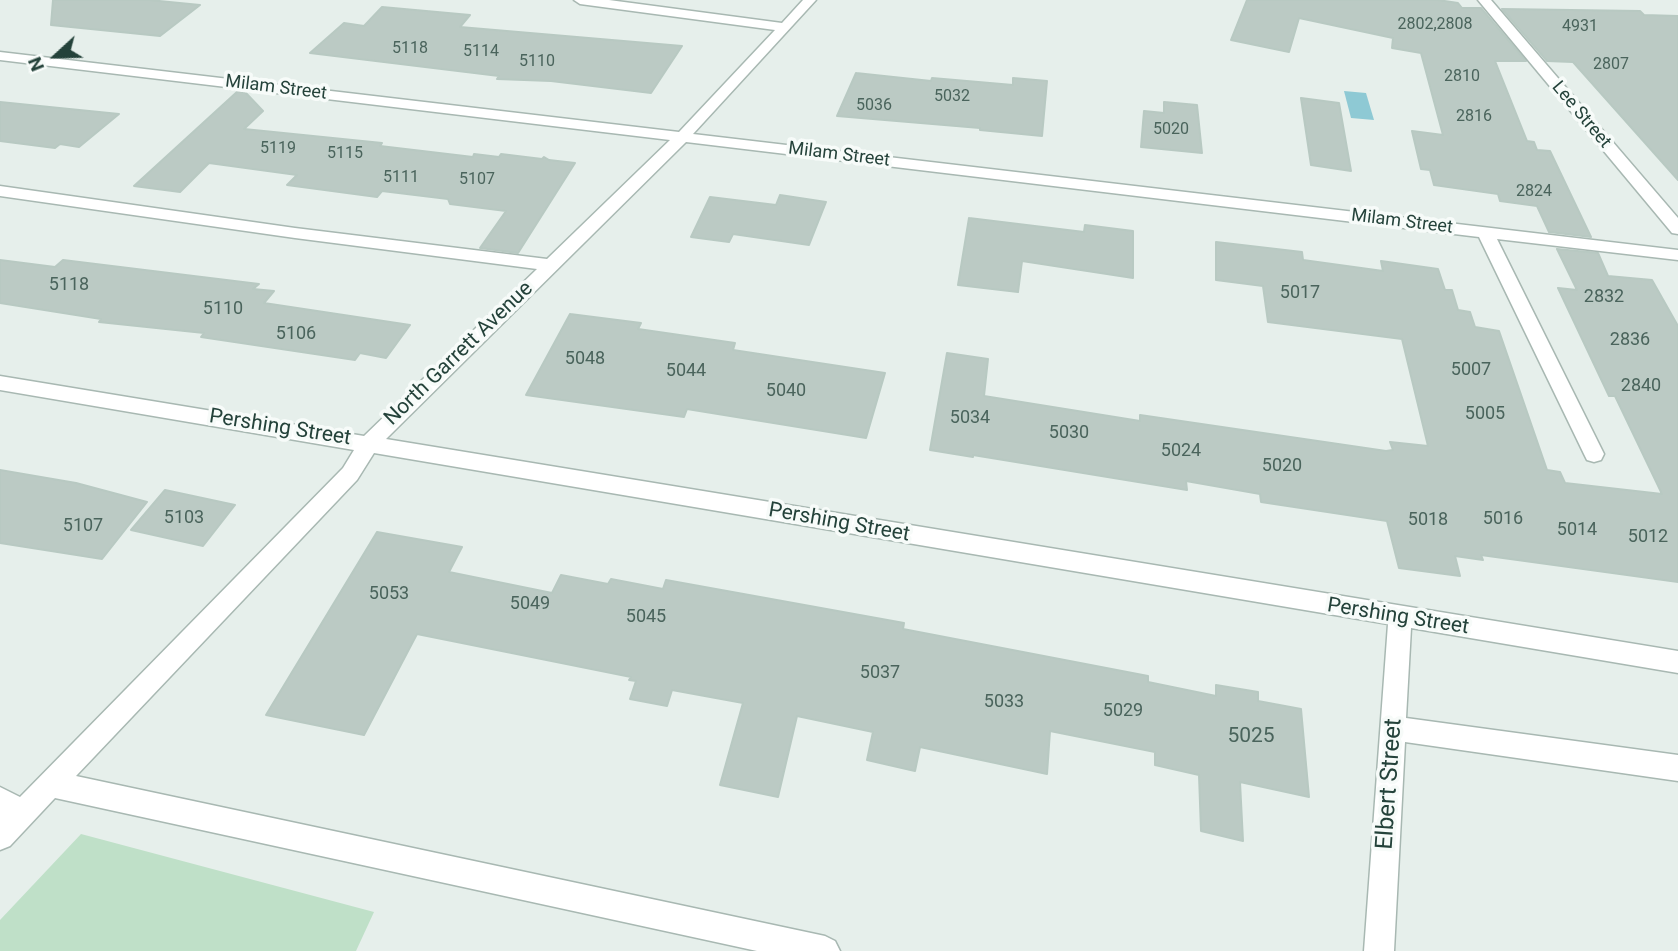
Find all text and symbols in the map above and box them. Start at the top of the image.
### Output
house number: 2802,2808 [1397,15,1473,35]
house number: 4931 [1562,17,1598,37]
north arrow [21,21,91,91]
house number: 5118 [392,39,428,59]
house number: 5114 [463,42,499,62]
house number: 5110 [519,52,555,72]
text: N [23,54,49,75]
house number: 2807 [1593,55,1629,75]
house number: 2810 [1444,67,1480,87]
street label: Milam Street [224,71,328,105]
street label: Lee Street [1547,77,1615,153]
house number: 5032 [934,87,970,107]
house number: 5036 [856,96,892,116]
house number: 2816 [1456,107,1492,127]
house number: 5020 [1153,120,1189,140]
street label: Milam Street [787,138,891,172]
house number: 5119 [260,139,296,159]
house number: 5115 [327,144,363,164]
house number: 5111 [383,168,419,188]
house number: 5107 [459,170,495,190]
house number: 2824 [1516,182,1552,202]
street label: Milam Street [1350,205,1454,239]
house number: 5118 [49,274,89,296]
street label: North Garrett Avenue [379,277,539,431]
house number: 5017 [1280,282,1320,304]
house number: 2832 [1584,286,1624,308]
house number: 5110 [203,298,243,320]
house number: 5106 [276,323,316,345]
house number: 2836 [1610,329,1650,351]
house number: 5048 [565,348,605,370]
house number: 5007 [1451,359,1491,381]
house number: 5044 [666,360,706,382]
house number: 2840 [1621,375,1661,397]
house number: 5040 [766,380,806,402]
house number: 5005 [1465,403,1505,425]
street label: Pershing Street [207,404,353,452]
house number: 5034 [950,407,990,429]
house number: 5030 [1049,422,1089,444]
house number: 5024 [1161,440,1201,462]
house number: 5020 [1262,455,1302,477]
street label: Pershing Street [766,498,912,548]
house number: 5103 [164,507,204,529]
house number: 5016 [1483,508,1523,530]
house number: 5018 [1408,509,1448,531]
house number: 5107 [63,515,103,537]
house number: 5014 [1557,519,1597,541]
house number: 5012 [1628,526,1668,548]
house number: 5053 [369,583,409,605]
house number: 5049 [510,593,550,615]
street label: Pershing Street [1325,593,1471,641]
house number: 5045 [626,606,666,628]
house number: 5037 [860,662,900,684]
house number: 5033 [984,691,1024,713]
house number: 5029 [1103,700,1143,722]
street label: Elbert Street [1371,717,1409,851]
house number: 5025 [1227,724,1275,750]

